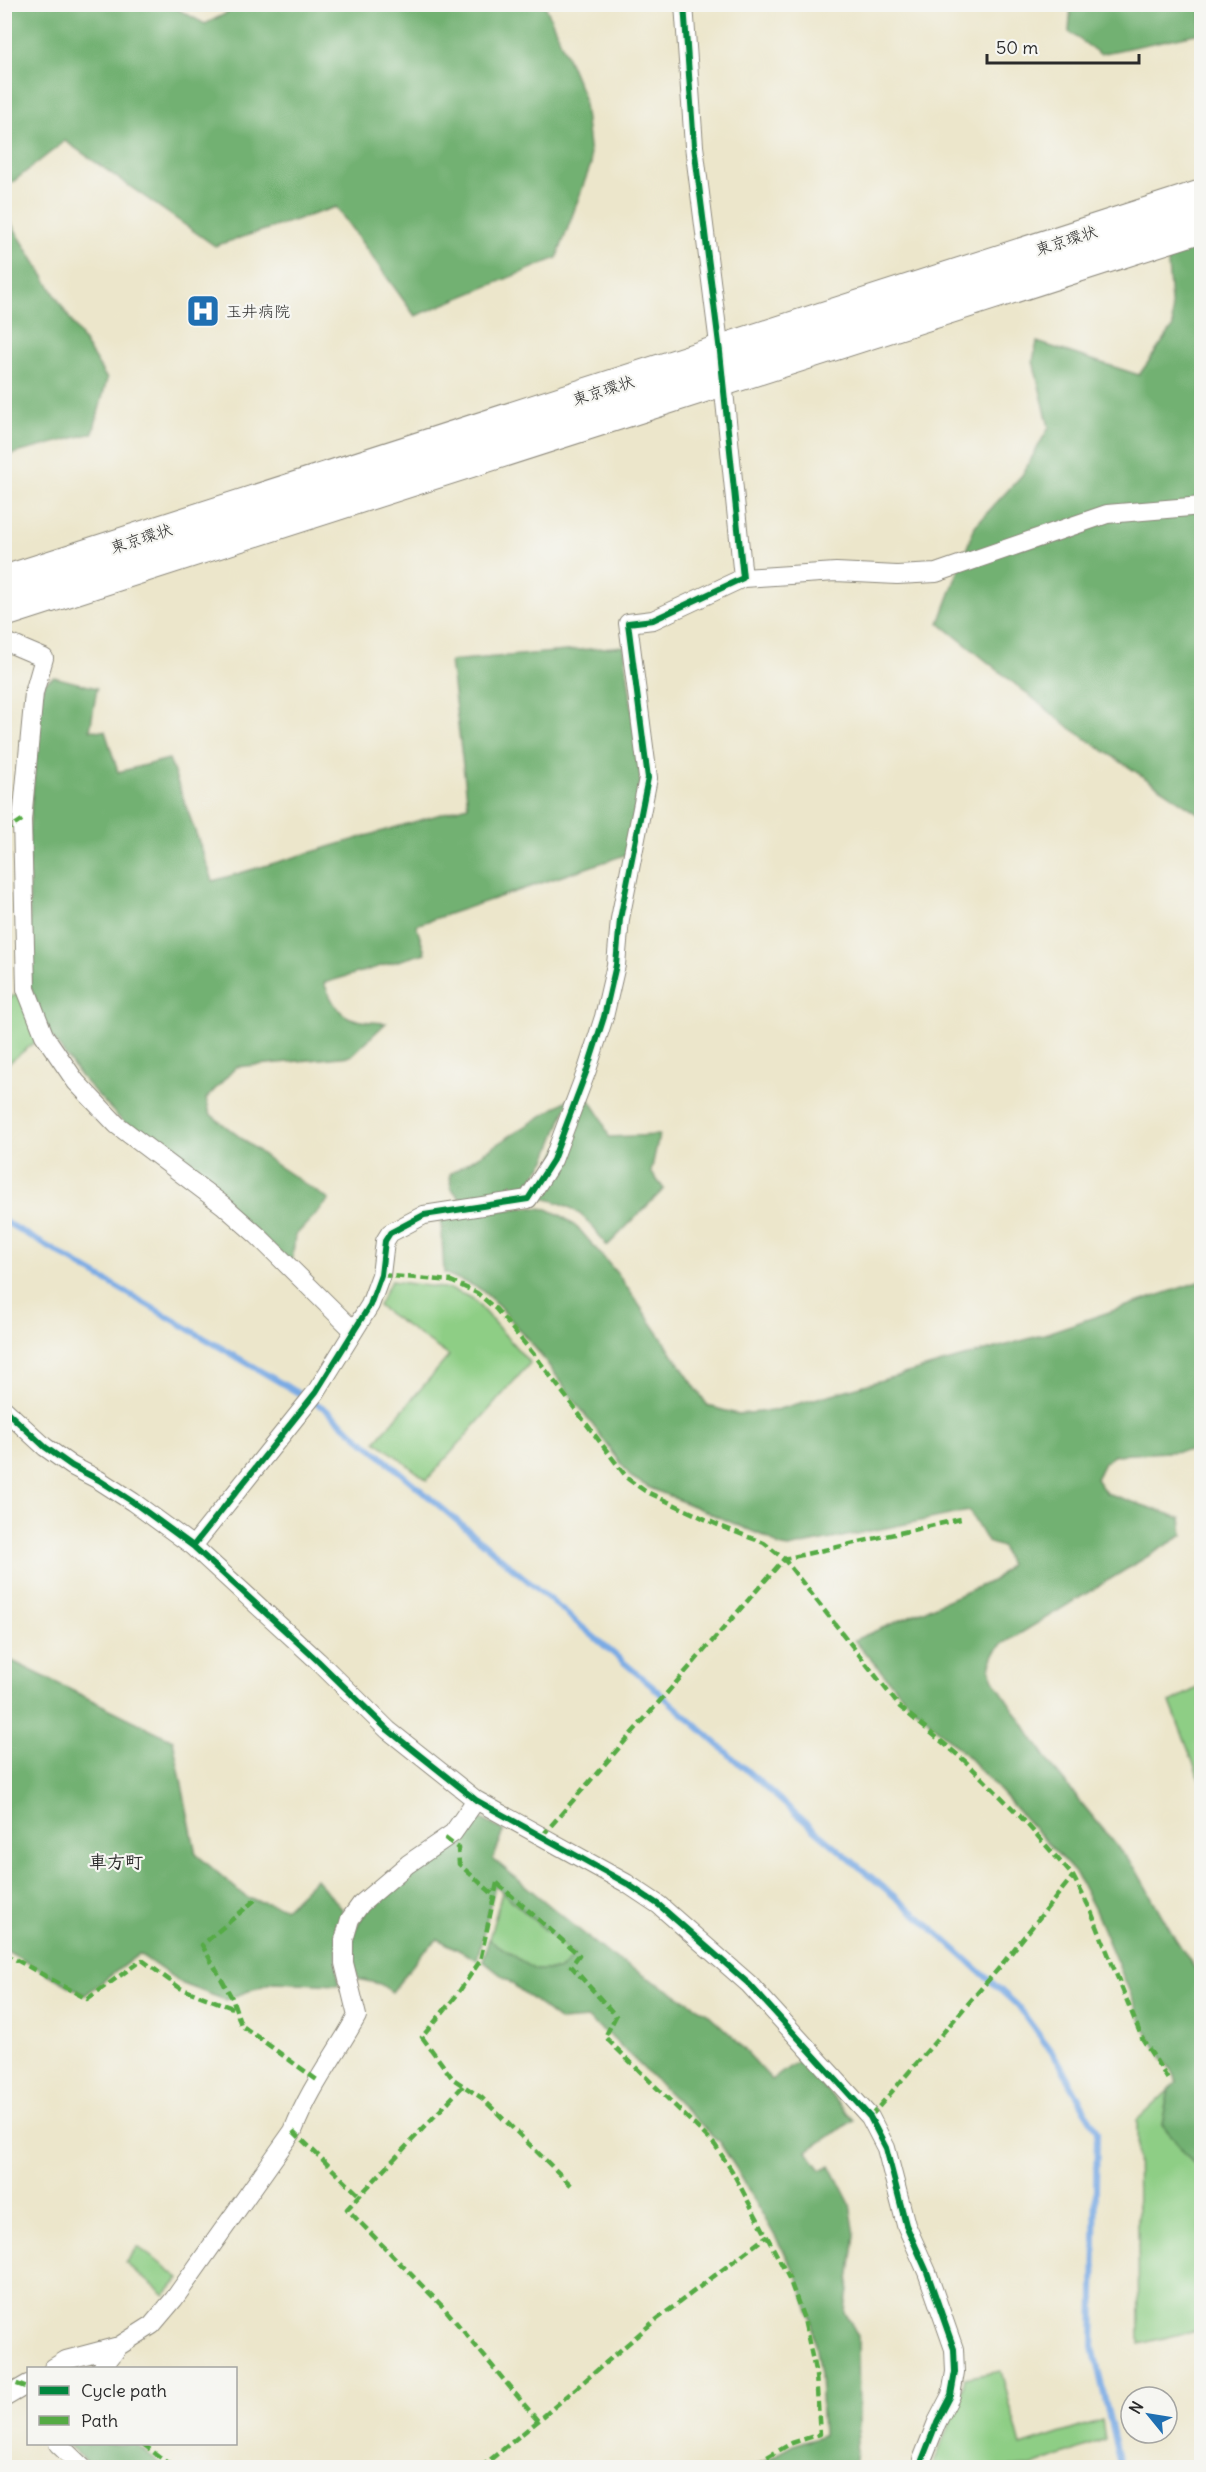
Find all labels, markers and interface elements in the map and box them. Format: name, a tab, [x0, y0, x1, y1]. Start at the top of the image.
scale bar	[987, 27, 1138, 65]
text: 50 m	[996, 36, 1038, 59]
street label: 東京環状	[1032, 221, 1100, 259]
hospital icon: 玉井病院	[185, 293, 221, 329]
place label: 玉井病院	[226, 301, 290, 321]
street label: 東京環状	[569, 371, 637, 409]
street label: 東京環状	[107, 519, 175, 557]
district label: 車方町	[89, 1850, 143, 1873]
legend	[27, 2367, 237, 2445]
text: Cycle path	[81, 2379, 167, 2402]
north arrow	[1119, 2385, 1179, 2445]
text: N	[1125, 2398, 1147, 2417]
text: Path	[81, 2409, 118, 2432]

